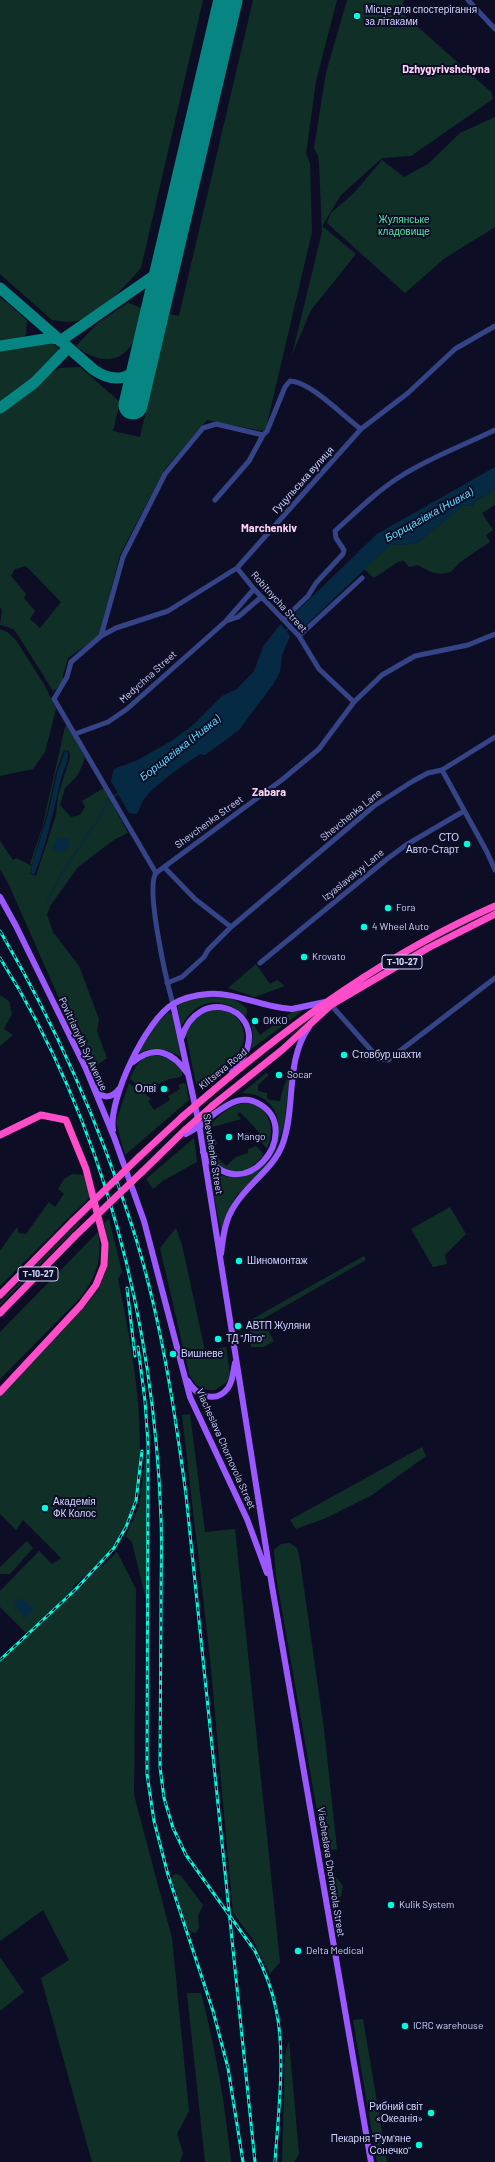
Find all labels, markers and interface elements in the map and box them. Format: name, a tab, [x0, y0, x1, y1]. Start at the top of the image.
place label: Місце для спостерігання за літаками	[365, 4, 477, 28]
marker: Місце для спостерігання за літаками	[352, 11, 362, 21]
district label: Dzhygyrivshchyna	[402, 62, 490, 76]
park label: Жулянське кладовище	[378, 214, 430, 238]
street label: Гуцульська вулиця	[270, 444, 336, 516]
water label: Борщагівка (Нивка)	[383, 485, 475, 545]
district label: Marchenkiv	[241, 521, 297, 535]
street label: Robitnycha Street	[248, 569, 310, 635]
street label: Medychna Street	[117, 648, 179, 706]
water label: Борщагівка (Нивка)	[137, 712, 223, 784]
district label: Zabara	[252, 785, 286, 799]
street label: Shevchenka Lane	[318, 787, 384, 843]
street label: Shevchenka Street	[173, 793, 245, 851]
place label: СТО Авто-Старт	[406, 832, 459, 856]
marker: СТО Авто-Старт	[462, 839, 472, 849]
street label: Izyaslavskyy Lane	[320, 847, 386, 903]
place label: Fora	[396, 902, 415, 914]
marker: Fora	[383, 903, 393, 913]
place label: 4 Wheel Auto	[372, 921, 429, 933]
marker: 4 Wheel Auto	[359, 922, 369, 932]
place label: Krovato	[312, 951, 346, 963]
marker: Krovato	[299, 952, 309, 962]
road number: Т-10-27	[382, 955, 422, 969]
street label: Povitrianykh Syl Avenue	[56, 995, 110, 1093]
place label: OKKO	[263, 1015, 288, 1027]
marker: OKKO	[250, 1016, 260, 1026]
street label: Kiltseva Road	[197, 1046, 249, 1092]
place label: Стовбур шахти	[352, 1049, 421, 1061]
marker: Стовбур шахти	[339, 1050, 349, 1060]
place label: Socar	[287, 1069, 312, 1081]
marker: Socar	[274, 1070, 284, 1080]
place label: Олві	[135, 1083, 156, 1095]
marker: Олві	[159, 1084, 169, 1094]
street label: Shevchenka Street	[201, 1113, 225, 1195]
place label: Mango	[237, 1131, 265, 1143]
marker: Mango	[224, 1132, 234, 1142]
place label: Шиномонтаж	[247, 1255, 308, 1267]
marker: Шиномонтаж	[234, 1256, 244, 1266]
road number: Т-10-27	[18, 1267, 58, 1281]
place label: АВТП Жуляни	[246, 1320, 310, 1332]
marker: АВТП Жуляни	[233, 1321, 243, 1331]
place label: ТД "Літо"	[226, 1333, 265, 1345]
marker: ТД "Літо"	[213, 1334, 223, 1344]
place label: Вишневе	[181, 1348, 223, 1360]
marker: Вишневе	[168, 1349, 178, 1359]
street label: Viacheslava Chornovola Street	[194, 1387, 258, 1511]
place label: Академія ФК Колос	[53, 1496, 96, 1520]
marker: Академія ФК Колос	[40, 1503, 50, 1513]
street label: Viacheslava Chornovola Street	[315, 1806, 347, 1938]
place label: Kulik System	[399, 1899, 454, 1911]
marker: Kulik System	[386, 1900, 396, 1910]
place label: Delta Medical	[306, 1945, 364, 1957]
marker: Delta Medical	[293, 1946, 303, 1956]
place label: ICRC warehouse	[413, 2020, 483, 2032]
marker: ICRC warehouse	[400, 2021, 410, 2031]
place label: Рибний світ «Океанія»	[369, 2101, 423, 2124]
marker: Рибний світ «Океанія»	[426, 2108, 436, 2118]
place label: Пекарня "Рум'яне Сонечко"	[331, 2133, 411, 2156]
marker: Пекарня "Рум'яне Сонечко"	[414, 2140, 424, 2150]

